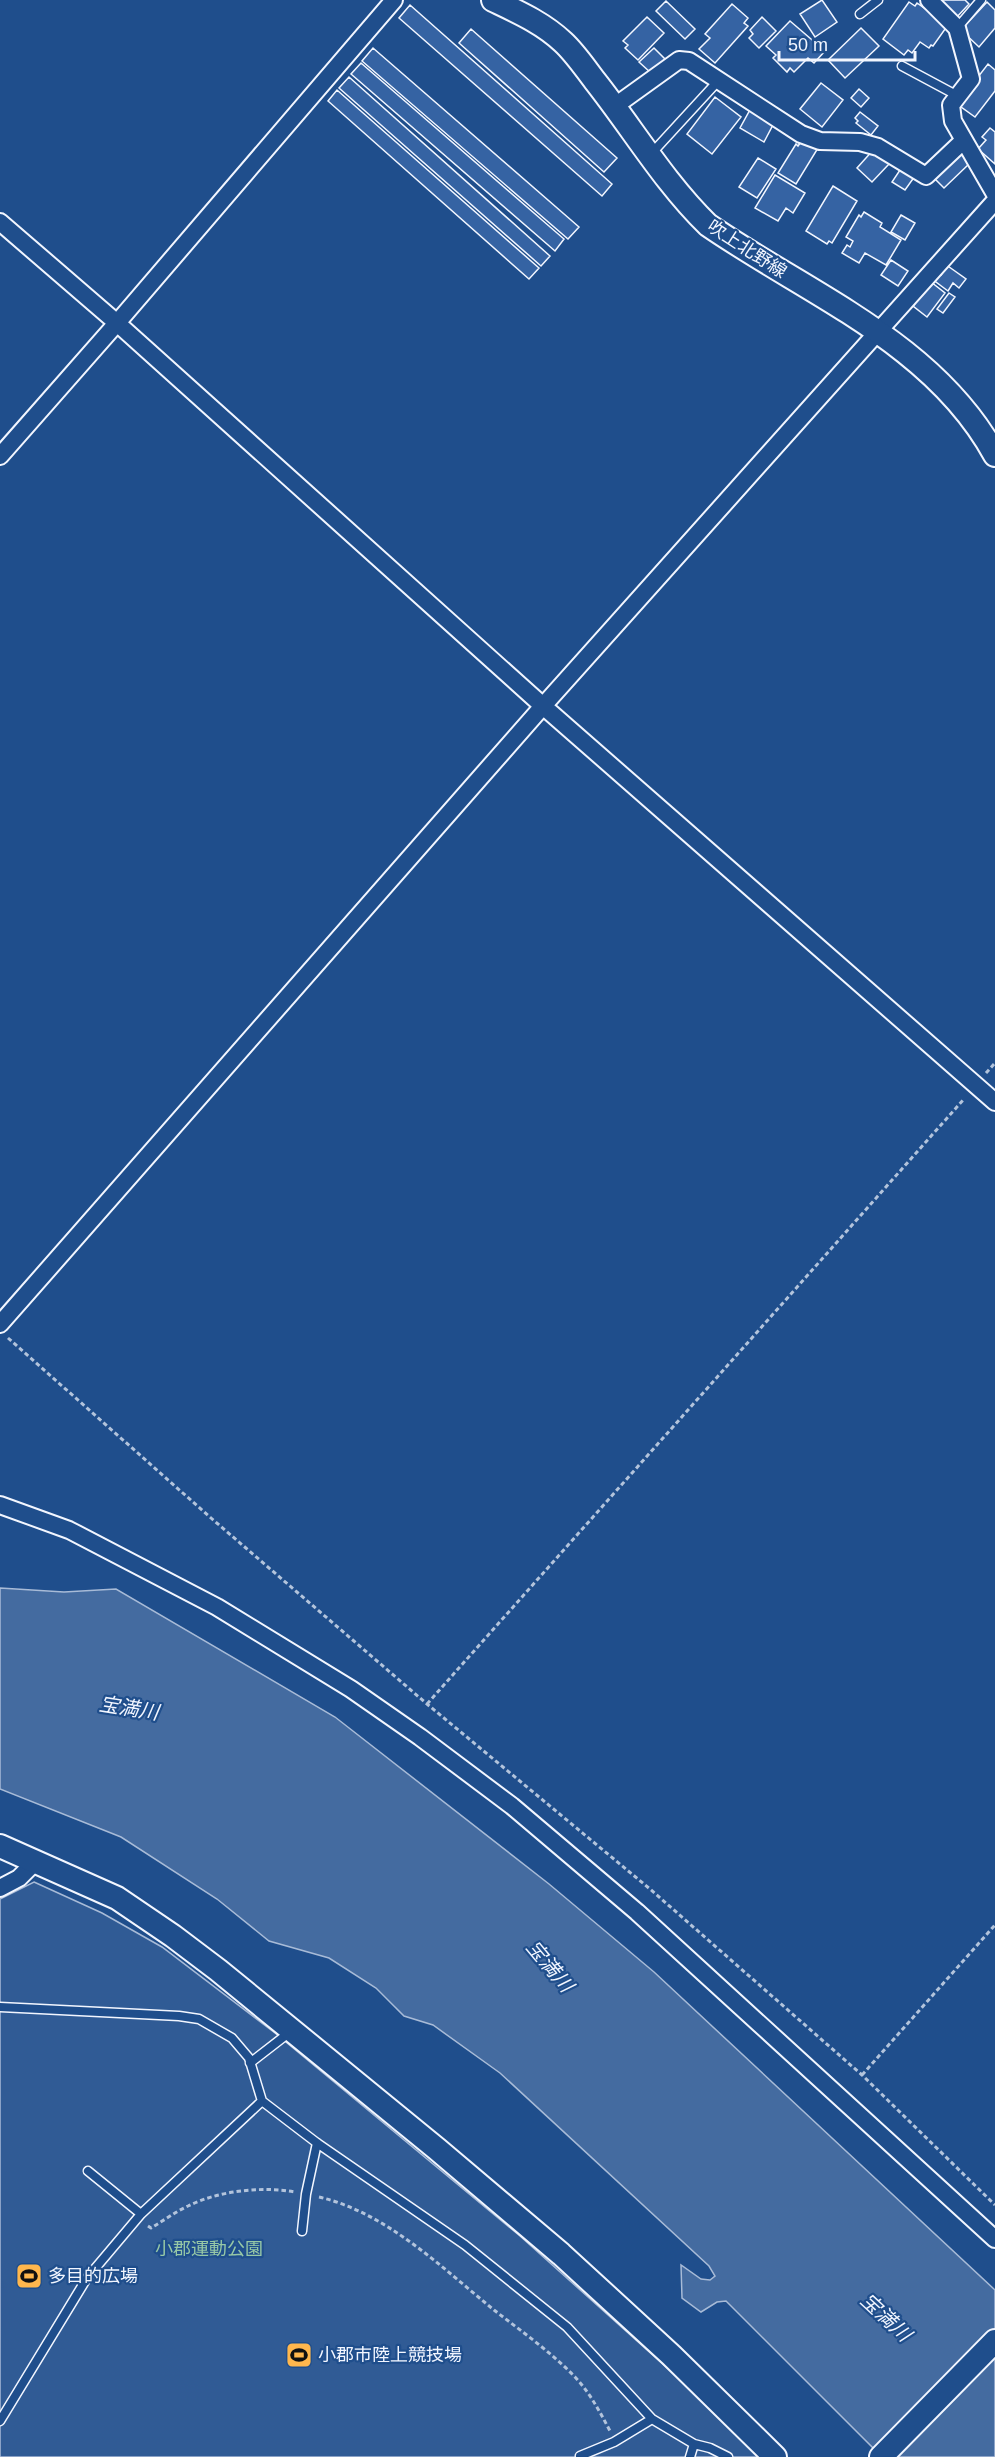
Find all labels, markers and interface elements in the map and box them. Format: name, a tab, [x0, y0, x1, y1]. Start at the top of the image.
scale bar	[779, 24, 916, 62]
text: 50 m	[788, 35, 828, 55]
street label: 吹上北野線	[704, 216, 790, 282]
water label: 宝満川	[98, 1692, 162, 1724]
water label: 宝満川	[522, 1936, 579, 1998]
park label: 小郡運動公園	[155, 2239, 263, 2259]
sports icon: 多目的広場	[14, 2261, 44, 2291]
place label: 多目的広場	[48, 2266, 138, 2286]
water label: 宝満川	[857, 2288, 917, 2347]
sports icon: 小郡市陸上競技場	[284, 2340, 314, 2370]
place label: 小郡市陸上競技場	[318, 2345, 462, 2365]

